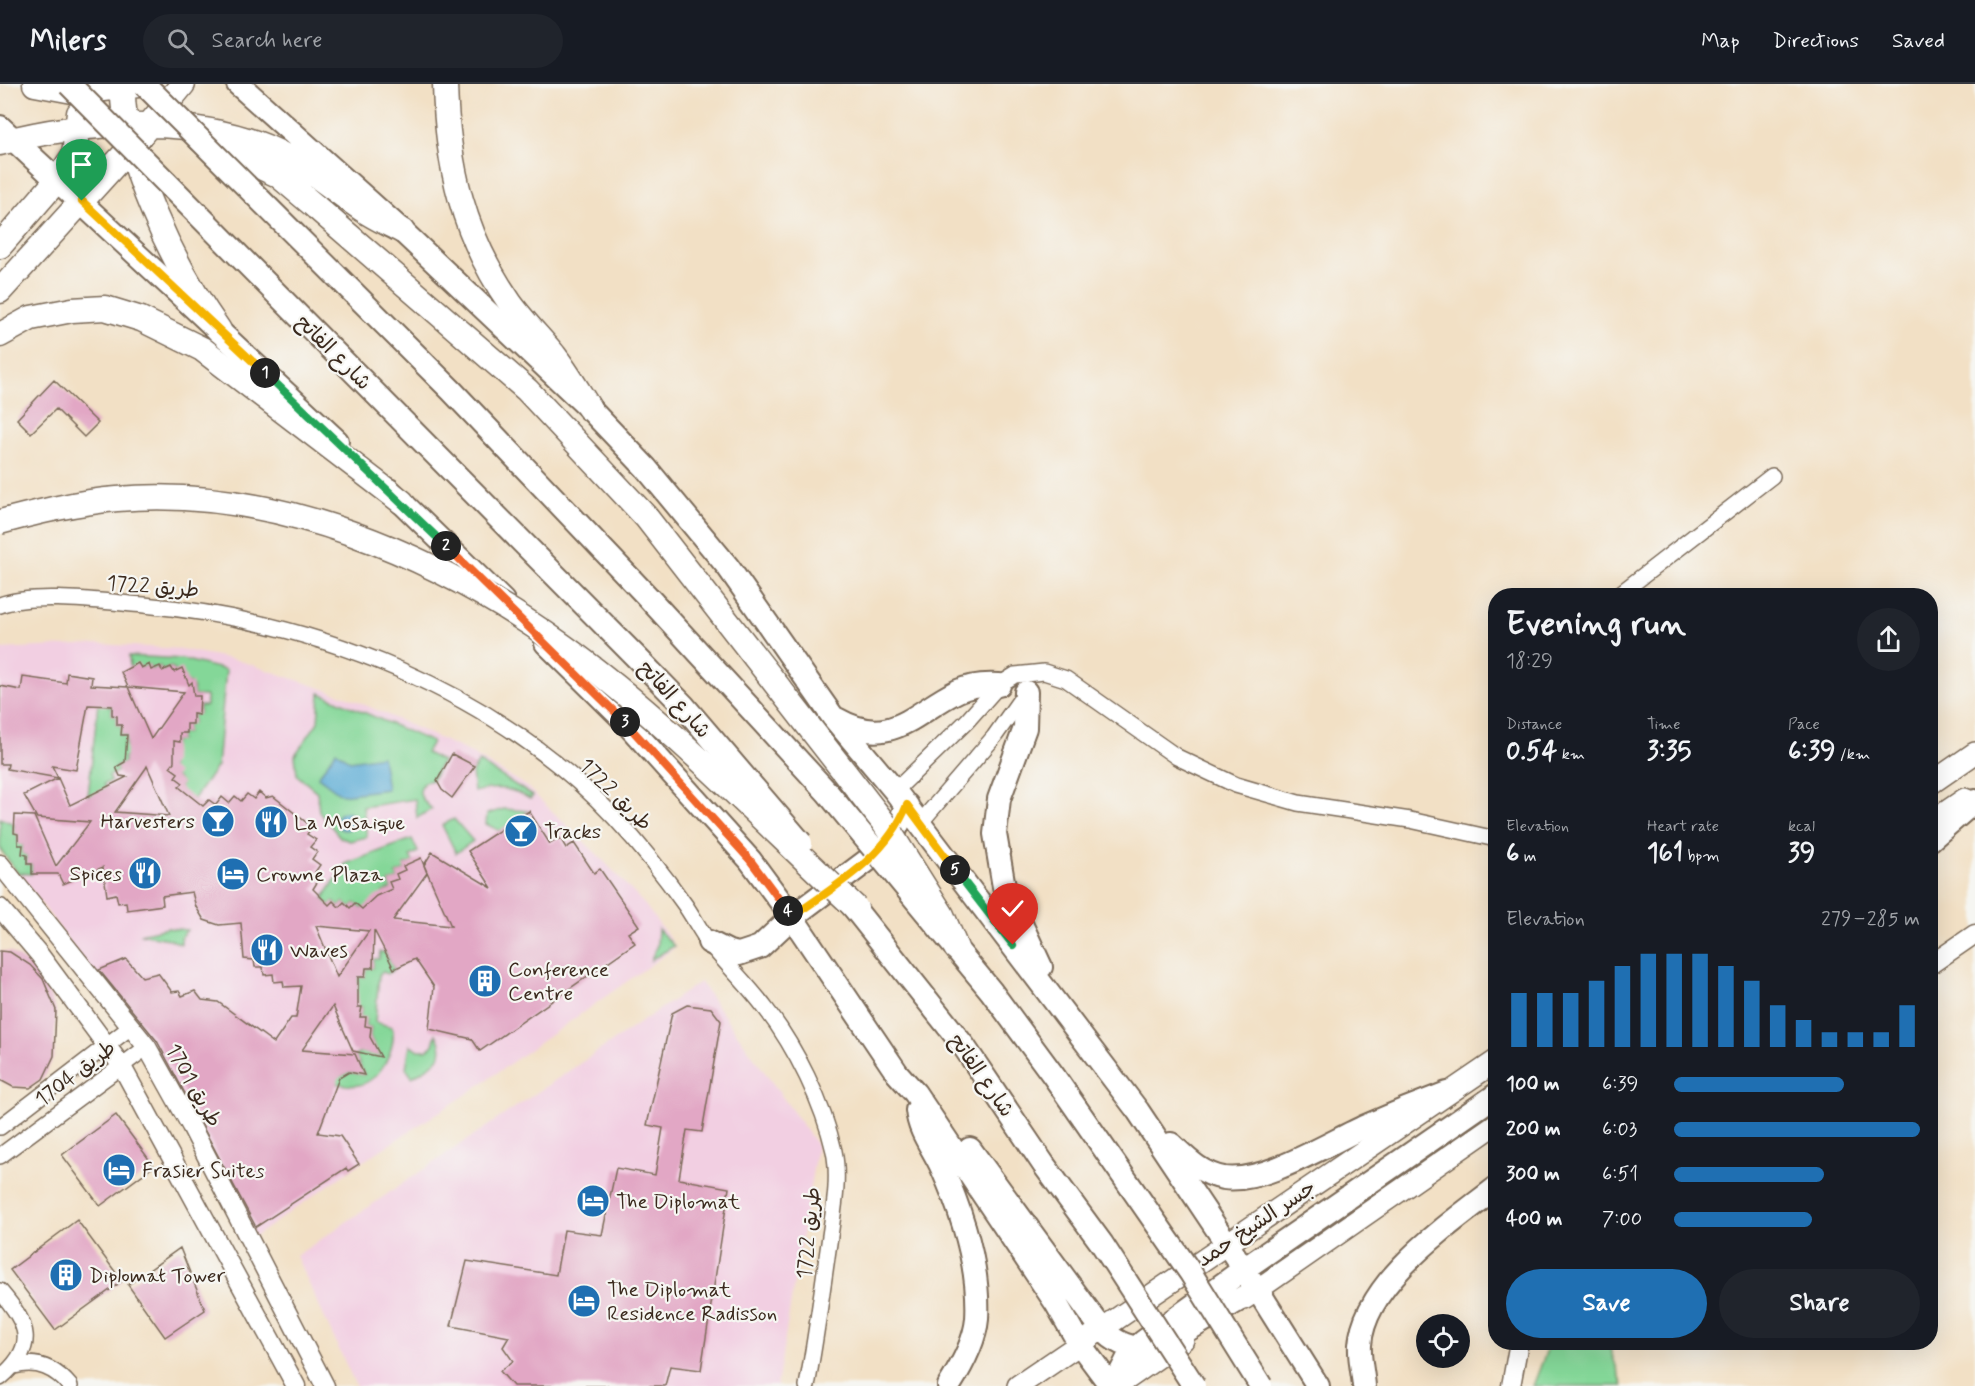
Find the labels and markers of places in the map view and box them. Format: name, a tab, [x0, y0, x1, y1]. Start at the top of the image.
pin	[56, 139, 107, 201]
pin: 1	[250, 358, 280, 388]
pin: 2	[431, 531, 461, 561]
pin: 3	[610, 707, 640, 737]
bar icon: Harvesters	[200, 803, 236, 839]
restaurant icon: La Mosaique	[253, 804, 289, 840]
place label: Harvesters	[100, 808, 195, 836]
place label: La Mosaique	[294, 809, 405, 837]
bar icon: Tracks	[503, 813, 539, 849]
place label: Tracks	[544, 818, 601, 846]
restaurant icon: Spices	[127, 855, 163, 891]
pin: 5	[940, 855, 970, 885]
hotel icon: Crowne Plaza	[215, 856, 251, 892]
place label: Spices	[69, 860, 122, 888]
place label: Crowne Plaza	[256, 861, 384, 889]
pin	[987, 883, 1038, 945]
pin: 4	[773, 896, 803, 926]
restaurant icon: Waves	[249, 932, 285, 968]
place label: Waves	[290, 937, 348, 965]
place label: Conference Centre	[508, 956, 609, 1008]
building icon: Conference Centre	[467, 963, 503, 999]
hotel icon: Frasier Suites	[101, 1152, 137, 1188]
place label: Frasier Suites	[142, 1157, 265, 1185]
hotel icon: The Diplomat	[575, 1183, 611, 1219]
place label: The Diplomat	[616, 1188, 741, 1216]
building icon: Diplomat Tower	[48, 1257, 84, 1293]
place label: Diplomat Tower	[89, 1262, 226, 1290]
place label: The Diplomat Residence Radisson	[607, 1276, 777, 1328]
hotel icon: The Diplomat Residence Radisson	[566, 1283, 602, 1319]

